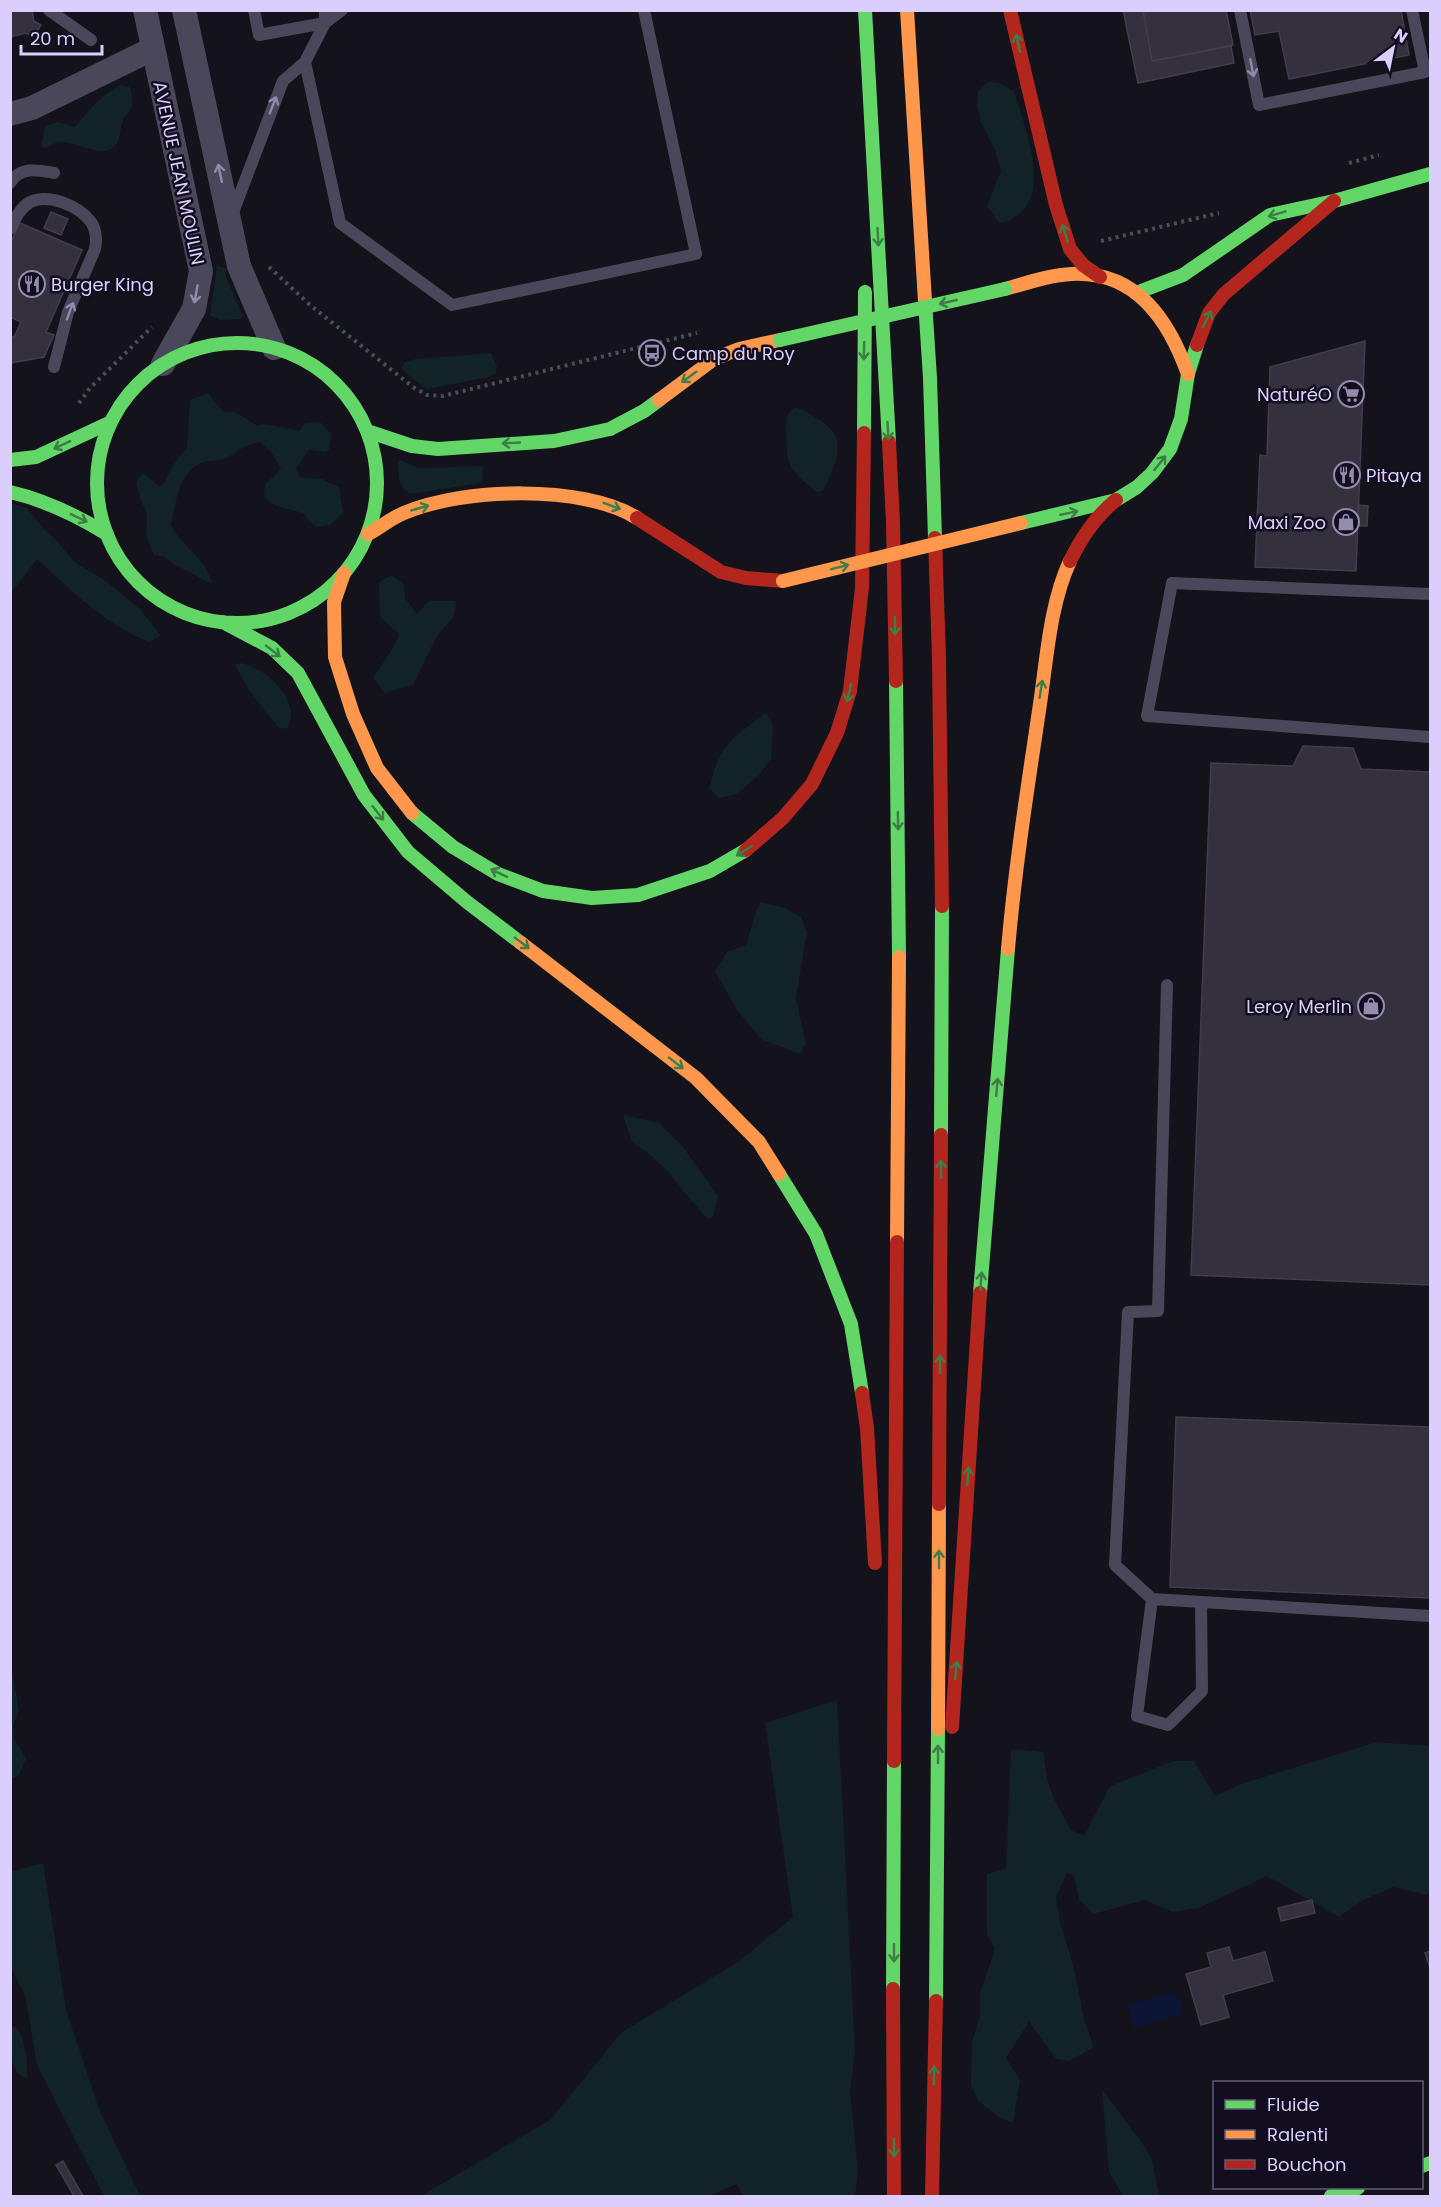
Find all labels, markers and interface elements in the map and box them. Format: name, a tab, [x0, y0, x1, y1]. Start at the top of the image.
scale bar	[21, 18, 102, 56]
north arrow	[1363, 18, 1423, 78]
text: N	[1389, 23, 1412, 49]
text: 20 m	[30, 26, 75, 51]
one-way arrow	[1011, 34, 1023, 53]
one-way arrow	[1247, 58, 1258, 77]
street label: AVENUE JEAN MOULIN	[147, 79, 211, 267]
one-way arrow	[269, 97, 280, 115]
one-way arrow	[214, 163, 225, 183]
one-way arrow	[1268, 209, 1287, 220]
one-way arrow	[1058, 224, 1069, 242]
one-way arrow	[872, 226, 883, 246]
restaurant icon: Burger King	[17, 269, 47, 299]
place label: Burger King	[51, 272, 154, 297]
one-way arrow	[191, 283, 202, 303]
one-way arrow	[939, 296, 958, 308]
one-way arrow	[65, 302, 76, 321]
one-way arrow	[1202, 310, 1214, 328]
bus stop icon: Camp du Roy	[637, 338, 667, 368]
place label: Camp du Roy	[672, 341, 795, 366]
one-way arrow	[858, 341, 870, 361]
one-way arrow	[681, 371, 697, 383]
supermarket icon: NaturéO	[1336, 379, 1366, 409]
place label: NaturéO	[1257, 382, 1332, 407]
one-way arrow	[883, 421, 894, 441]
one-way arrow	[502, 438, 521, 449]
one-way arrow	[53, 440, 71, 452]
one-way arrow	[1154, 455, 1167, 471]
restaurant icon: Pitaya	[1332, 460, 1362, 490]
place label: Pitaya	[1366, 463, 1422, 488]
one-way arrow	[602, 501, 621, 512]
one-way arrow	[410, 502, 429, 513]
one-way arrow	[1059, 506, 1078, 518]
shop icon: Maxi Zoo	[1331, 507, 1361, 537]
place label: Maxi Zoo	[1248, 510, 1326, 535]
one-way arrow	[70, 513, 88, 524]
one-way arrow	[830, 560, 849, 572]
one-way arrow	[889, 616, 901, 636]
one-way arrow	[265, 644, 281, 657]
one-way arrow	[1036, 680, 1047, 700]
one-way arrow	[843, 682, 854, 702]
one-way arrow	[371, 805, 384, 821]
one-way arrow	[892, 811, 904, 831]
one-way arrow	[736, 845, 753, 857]
one-way arrow	[491, 867, 509, 879]
one-way arrow	[513, 937, 529, 949]
shop icon: Leroy Merlin	[1356, 991, 1386, 1021]
place label: Leroy Merlin	[1246, 994, 1352, 1019]
one-way arrow	[668, 1056, 684, 1069]
one-way arrow	[991, 1077, 1002, 1097]
one-way arrow	[935, 1159, 947, 1179]
one-way arrow	[975, 1272, 986, 1292]
one-way arrow	[934, 1354, 946, 1374]
one-way arrow	[963, 1466, 974, 1486]
one-way arrow	[933, 1549, 945, 1569]
one-way arrow	[950, 1661, 961, 1681]
one-way arrow	[932, 1744, 944, 1764]
one-way arrow	[888, 1942, 900, 1962]
one-way arrow	[929, 2066, 940, 2086]
legend	[1213, 2081, 1423, 2189]
text: Fluide	[1267, 2092, 1320, 2117]
text: Ralenti	[1267, 2122, 1328, 2147]
one-way arrow	[888, 2137, 900, 2157]
text: Bouchon	[1267, 2152, 1347, 2177]

